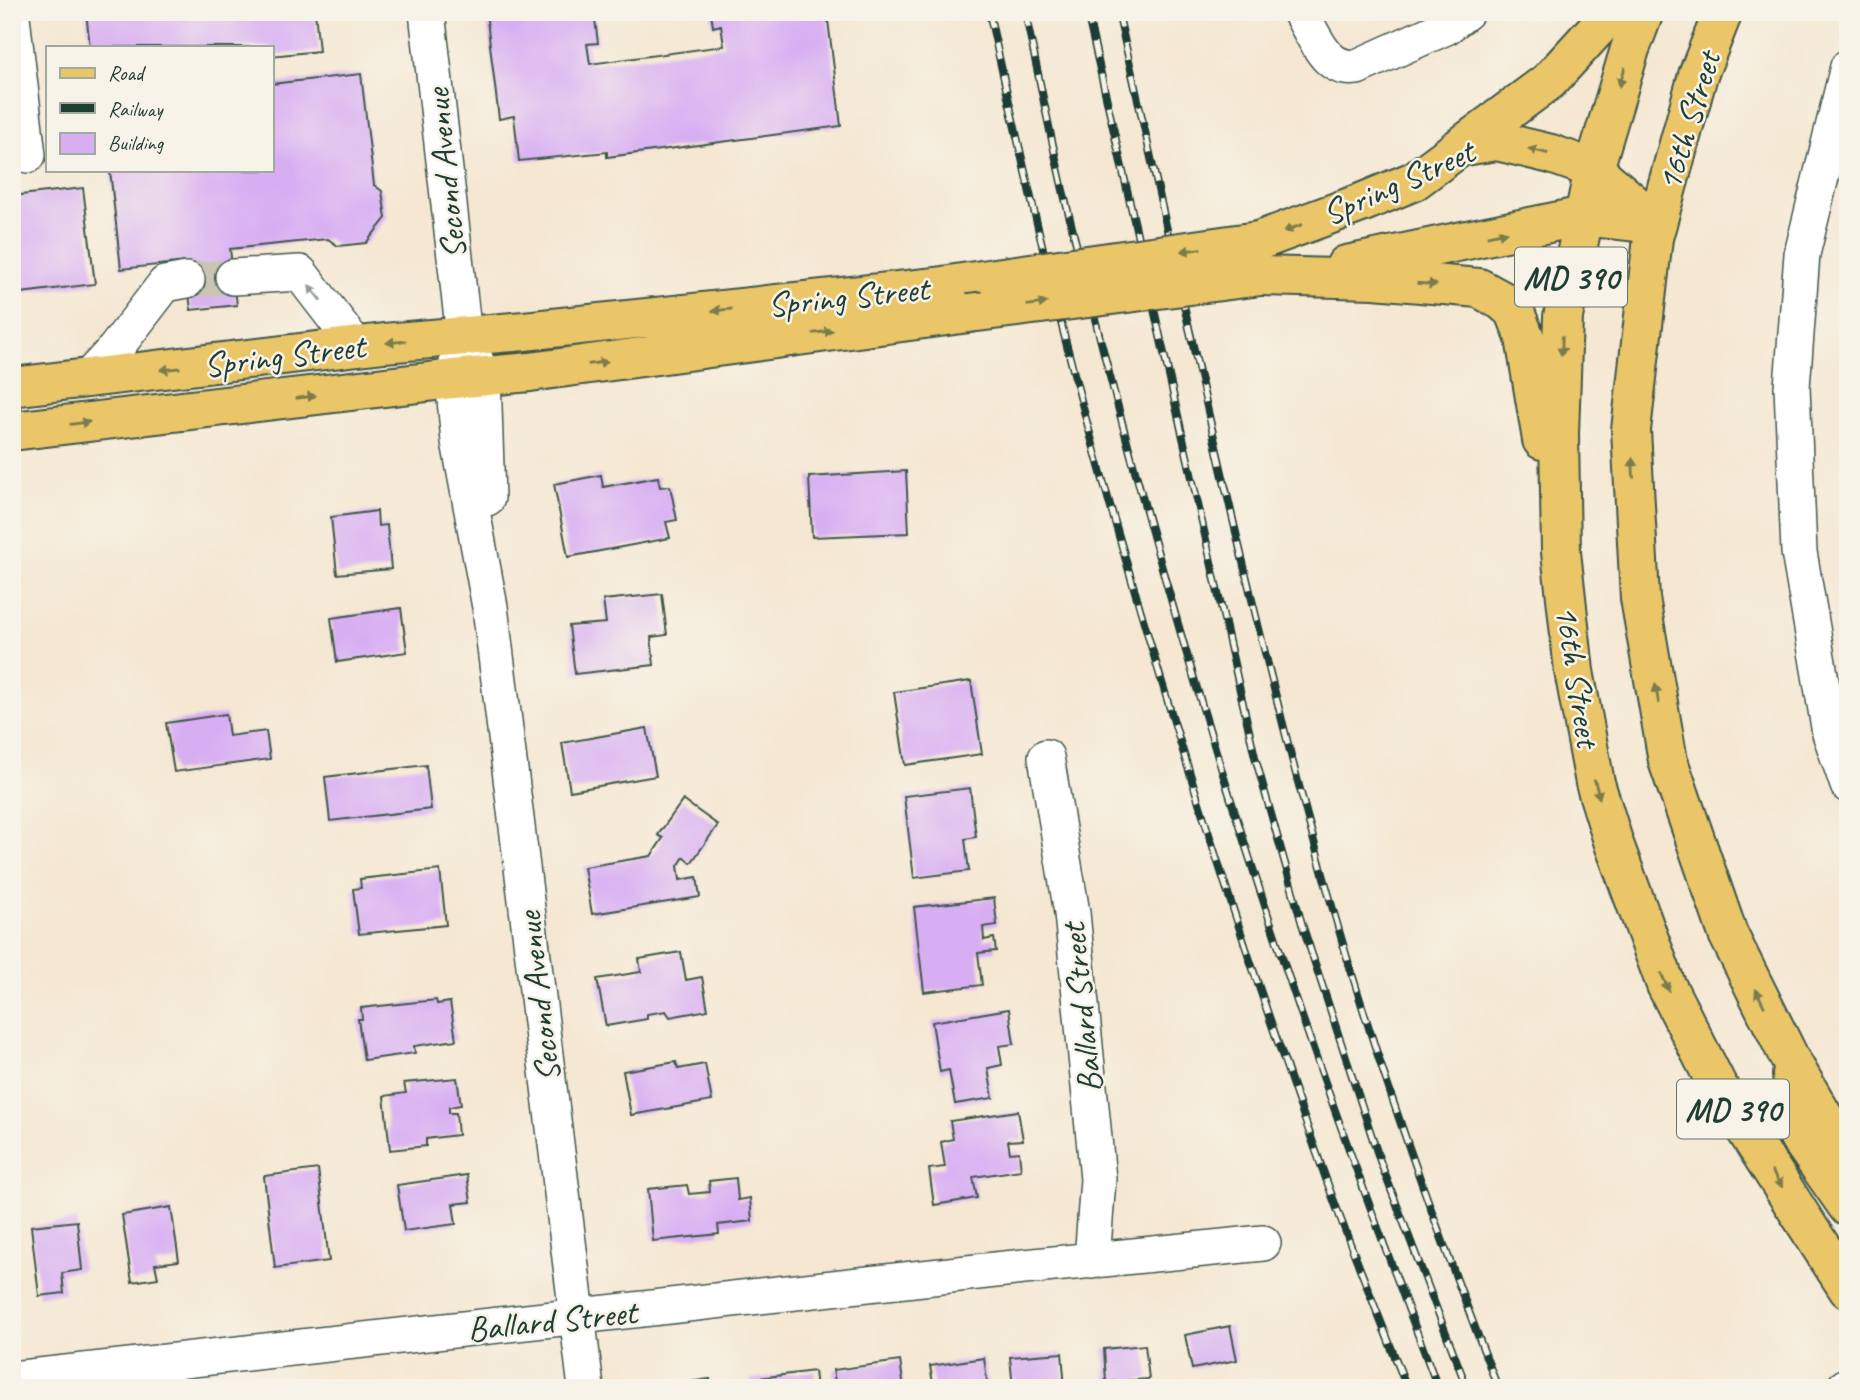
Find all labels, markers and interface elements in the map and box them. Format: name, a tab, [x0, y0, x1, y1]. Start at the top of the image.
street label: 16th Street	[1646, 43, 1732, 196]
legend	[46, 46, 273, 172]
text: Road	[108, 60, 147, 86]
one-way arrow	[1616, 66, 1626, 87]
street label: Second Avenue	[414, 84, 477, 261]
text: Railway	[108, 96, 164, 122]
street label: Spring Street	[1315, 128, 1484, 236]
text: Building	[108, 130, 165, 156]
one-way arrow	[1527, 145, 1549, 156]
one-way arrow	[1283, 223, 1304, 234]
one-way arrow	[1486, 229, 1508, 240]
one-way arrow	[1179, 245, 1201, 256]
road number: MD 390	[1515, 247, 1627, 306]
street label: Spring Street	[765, 265, 934, 327]
one-way arrow	[1416, 279, 1438, 290]
one-way arrow	[307, 284, 322, 302]
one-way arrow	[1026, 298, 1048, 309]
one-way arrow	[711, 305, 733, 316]
street label: Spring Street	[201, 323, 370, 388]
one-way arrow	[812, 327, 834, 338]
one-way arrow	[1557, 335, 1568, 357]
one-way arrow	[385, 337, 407, 348]
one-way arrow	[587, 357, 609, 368]
one-way arrow	[159, 363, 181, 374]
one-way arrow	[295, 391, 317, 402]
one-way arrow	[69, 418, 91, 429]
one-way arrow	[1628, 457, 1639, 479]
street label: 16th Street	[1544, 602, 1611, 754]
one-way arrow	[1651, 683, 1662, 705]
one-way arrow	[1592, 778, 1603, 800]
street label: Second Avenue	[505, 907, 571, 1084]
street label: Ballard Street	[1050, 918, 1113, 1095]
one-way arrow	[1659, 972, 1671, 992]
one-way arrow	[1754, 988, 1765, 1008]
road number: MD 390	[1677, 1079, 1789, 1138]
one-way arrow	[1771, 1170, 1784, 1189]
street label: Ballard Street	[465, 1289, 642, 1352]

